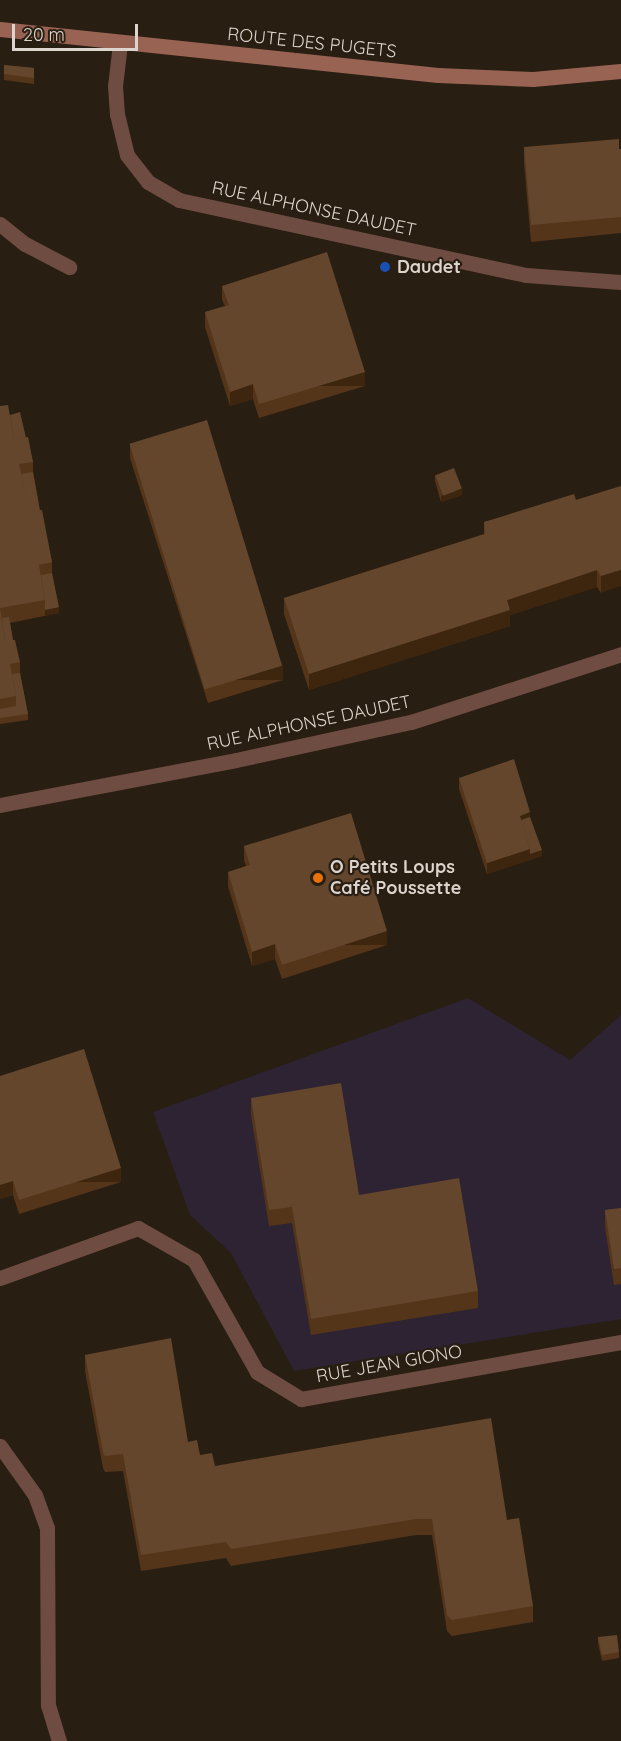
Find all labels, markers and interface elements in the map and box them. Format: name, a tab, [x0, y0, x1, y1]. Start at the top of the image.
scale bar	[15, 12, 141, 50]
text: 20 m	[23, 23, 65, 46]
street label: ROUTE DES PUGETS	[226, 23, 398, 63]
street label: RUE ALPHONSE DAUDET	[210, 177, 418, 241]
place label: Daudet	[397, 256, 461, 278]
marker: Daudet	[378, 260, 392, 274]
street label: RUE ALPHONSE DAUDET	[205, 691, 413, 755]
place label: O Petits Loups Café Poussette	[330, 857, 461, 900]
marker: O Petits Loups Café Poussette	[311, 871, 325, 885]
street label: RUE JEAN GIONO	[314, 1341, 464, 1387]

